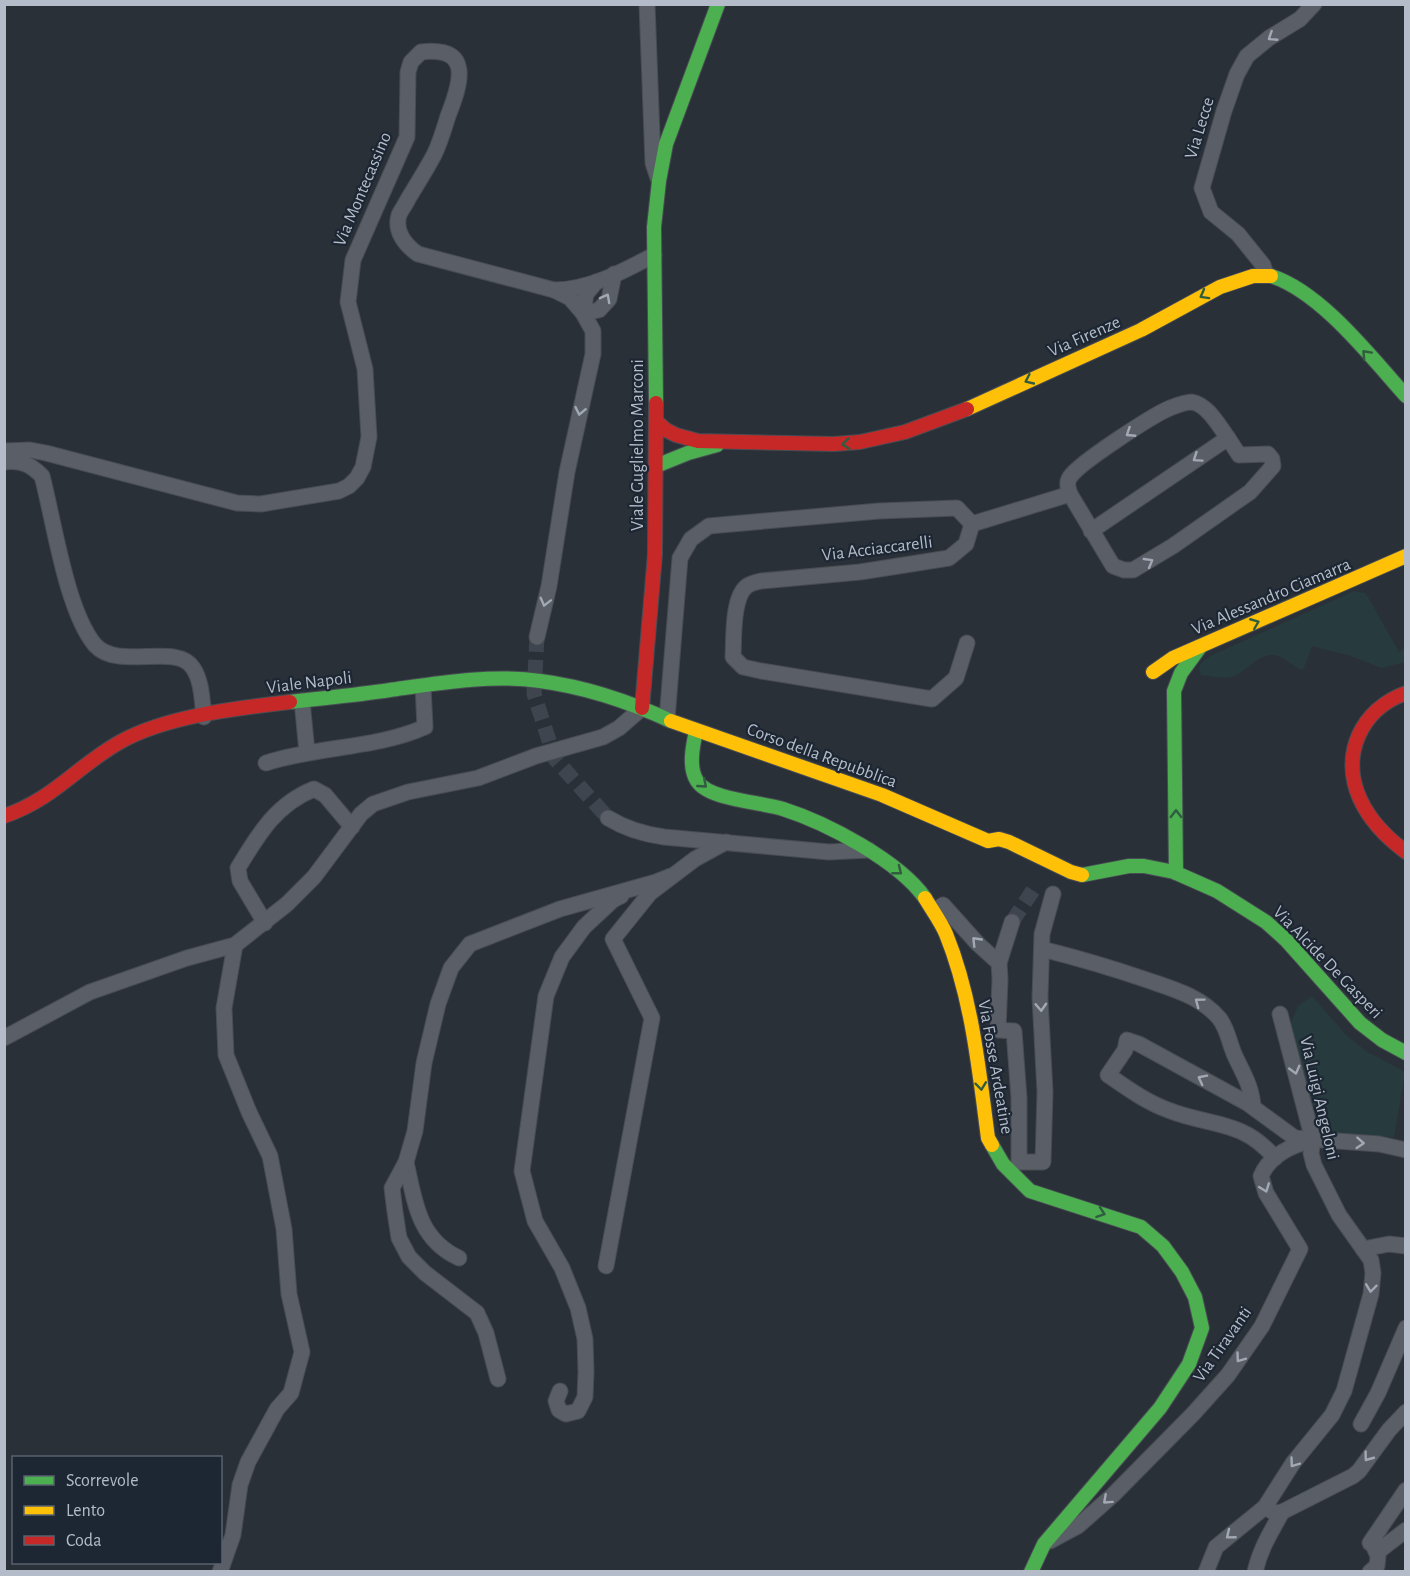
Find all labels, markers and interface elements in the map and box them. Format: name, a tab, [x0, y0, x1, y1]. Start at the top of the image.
one-way arrow	[1268, 29, 1278, 41]
street label: Via Lecce	[1182, 95, 1218, 161]
street label: Via Montecassino	[331, 129, 395, 249]
one-way arrow	[1200, 288, 1210, 299]
one-way arrow	[599, 293, 611, 304]
street label: Via Firenze	[1046, 313, 1123, 361]
one-way arrow	[1362, 350, 1373, 361]
street label: Viale Guglielmo Marconi	[629, 359, 647, 531]
one-way arrow	[1024, 373, 1035, 385]
one-way arrow	[575, 405, 588, 415]
one-way arrow	[1126, 425, 1136, 437]
one-way arrow	[841, 437, 850, 450]
one-way arrow	[1193, 451, 1203, 463]
street label: Via Acciaccarelli	[821, 533, 934, 565]
street label: Via Alessandro Ciamarra	[1189, 555, 1354, 639]
one-way arrow	[1143, 557, 1153, 569]
one-way arrow	[540, 597, 553, 607]
one-way arrow	[1249, 618, 1260, 630]
street label: Viale Napoli	[266, 669, 353, 697]
street label: Corso della Repubblica	[744, 720, 899, 791]
one-way arrow	[696, 777, 707, 788]
one-way arrow	[1170, 810, 1182, 819]
one-way arrow	[891, 863, 902, 874]
street label: Via Alcide De Gasperi	[1269, 903, 1385, 1022]
one-way arrow	[972, 937, 983, 948]
street label: Via Fosse Ardeatine	[974, 999, 1016, 1136]
one-way arrow	[1195, 999, 1206, 1010]
one-way arrow	[1034, 1003, 1047, 1012]
street label: Via Luigi Angeloni	[1296, 1035, 1342, 1162]
one-way arrow	[1288, 1064, 1300, 1075]
one-way arrow	[1197, 1074, 1208, 1086]
one-way arrow	[975, 1082, 987, 1091]
one-way arrow	[1355, 1136, 1364, 1149]
one-way arrow	[1258, 1182, 1271, 1193]
one-way arrow	[1095, 1206, 1106, 1218]
one-way arrow	[1366, 1283, 1378, 1292]
street label: Via Tiravanti	[1190, 1304, 1255, 1386]
one-way arrow	[1236, 1352, 1247, 1363]
one-way arrow	[1364, 1450, 1375, 1461]
legend	[12, 1456, 222, 1564]
one-way arrow	[1290, 1456, 1301, 1467]
text: Scorrevole	[66, 1472, 139, 1490]
one-way arrow	[1103, 1493, 1114, 1504]
text: Lento	[66, 1502, 105, 1520]
one-way arrow	[1226, 1528, 1237, 1539]
text: Coda	[66, 1532, 101, 1550]

